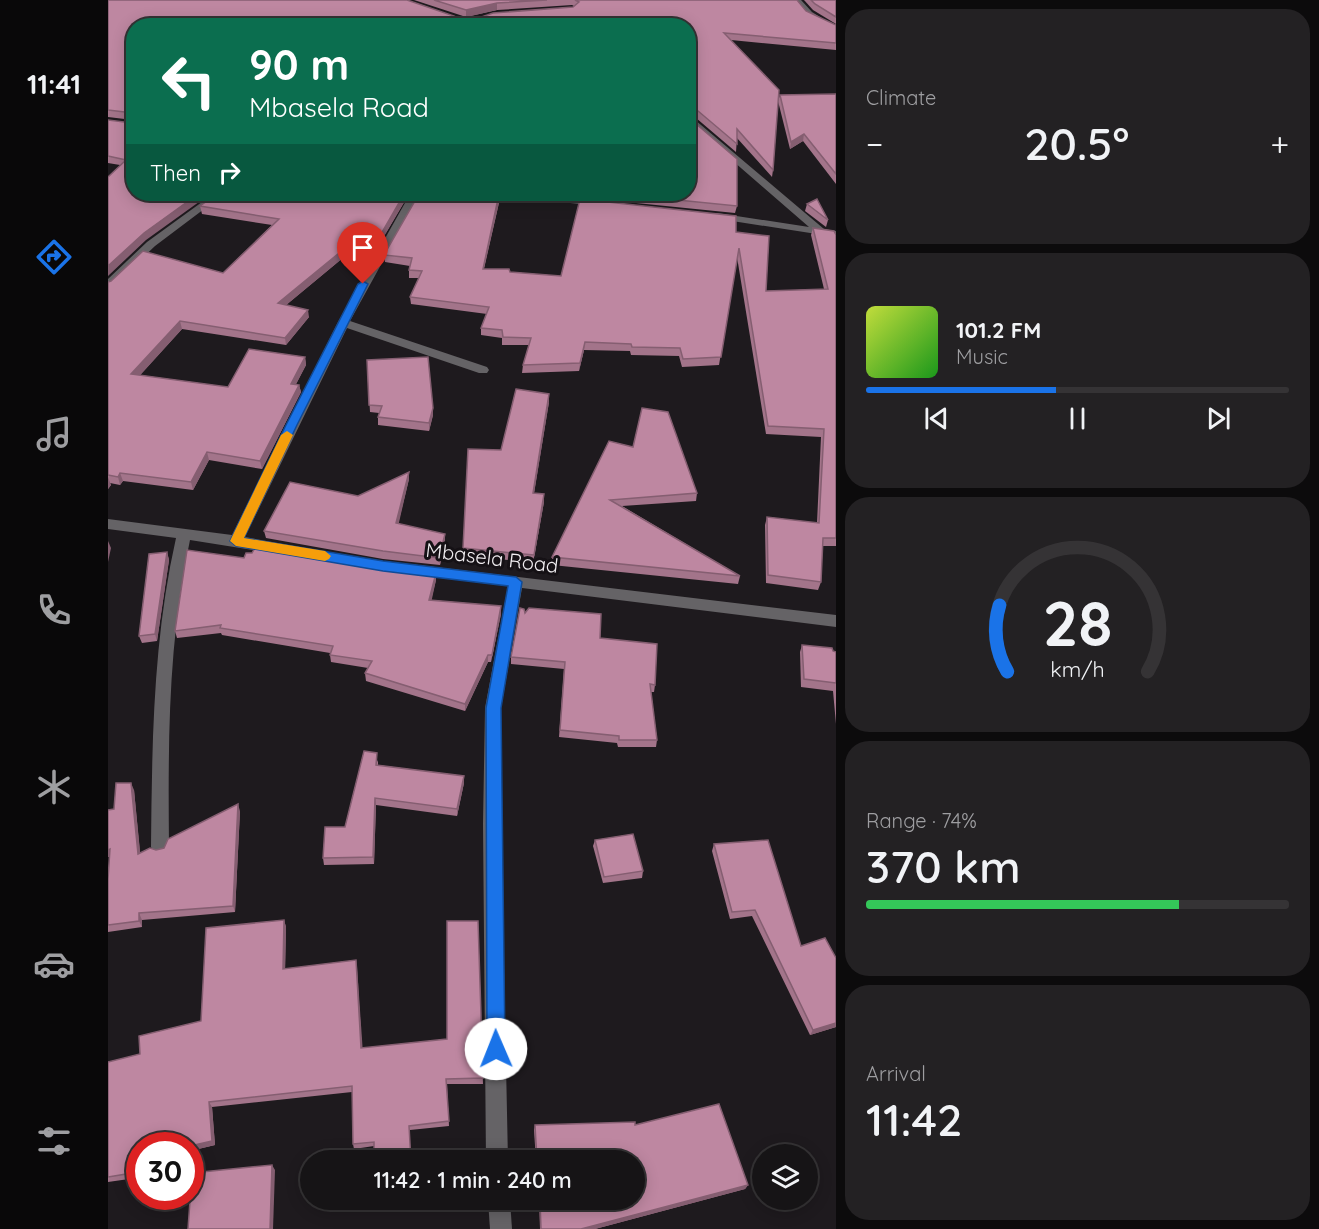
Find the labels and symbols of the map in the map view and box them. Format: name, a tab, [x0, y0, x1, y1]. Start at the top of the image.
pin	[337, 222, 388, 284]
street label: Mbasela Road	[424, 537, 560, 578]
position arrow	[464, 1017, 528, 1081]
speed limit sign: 30	[126, 1132, 204, 1210]

